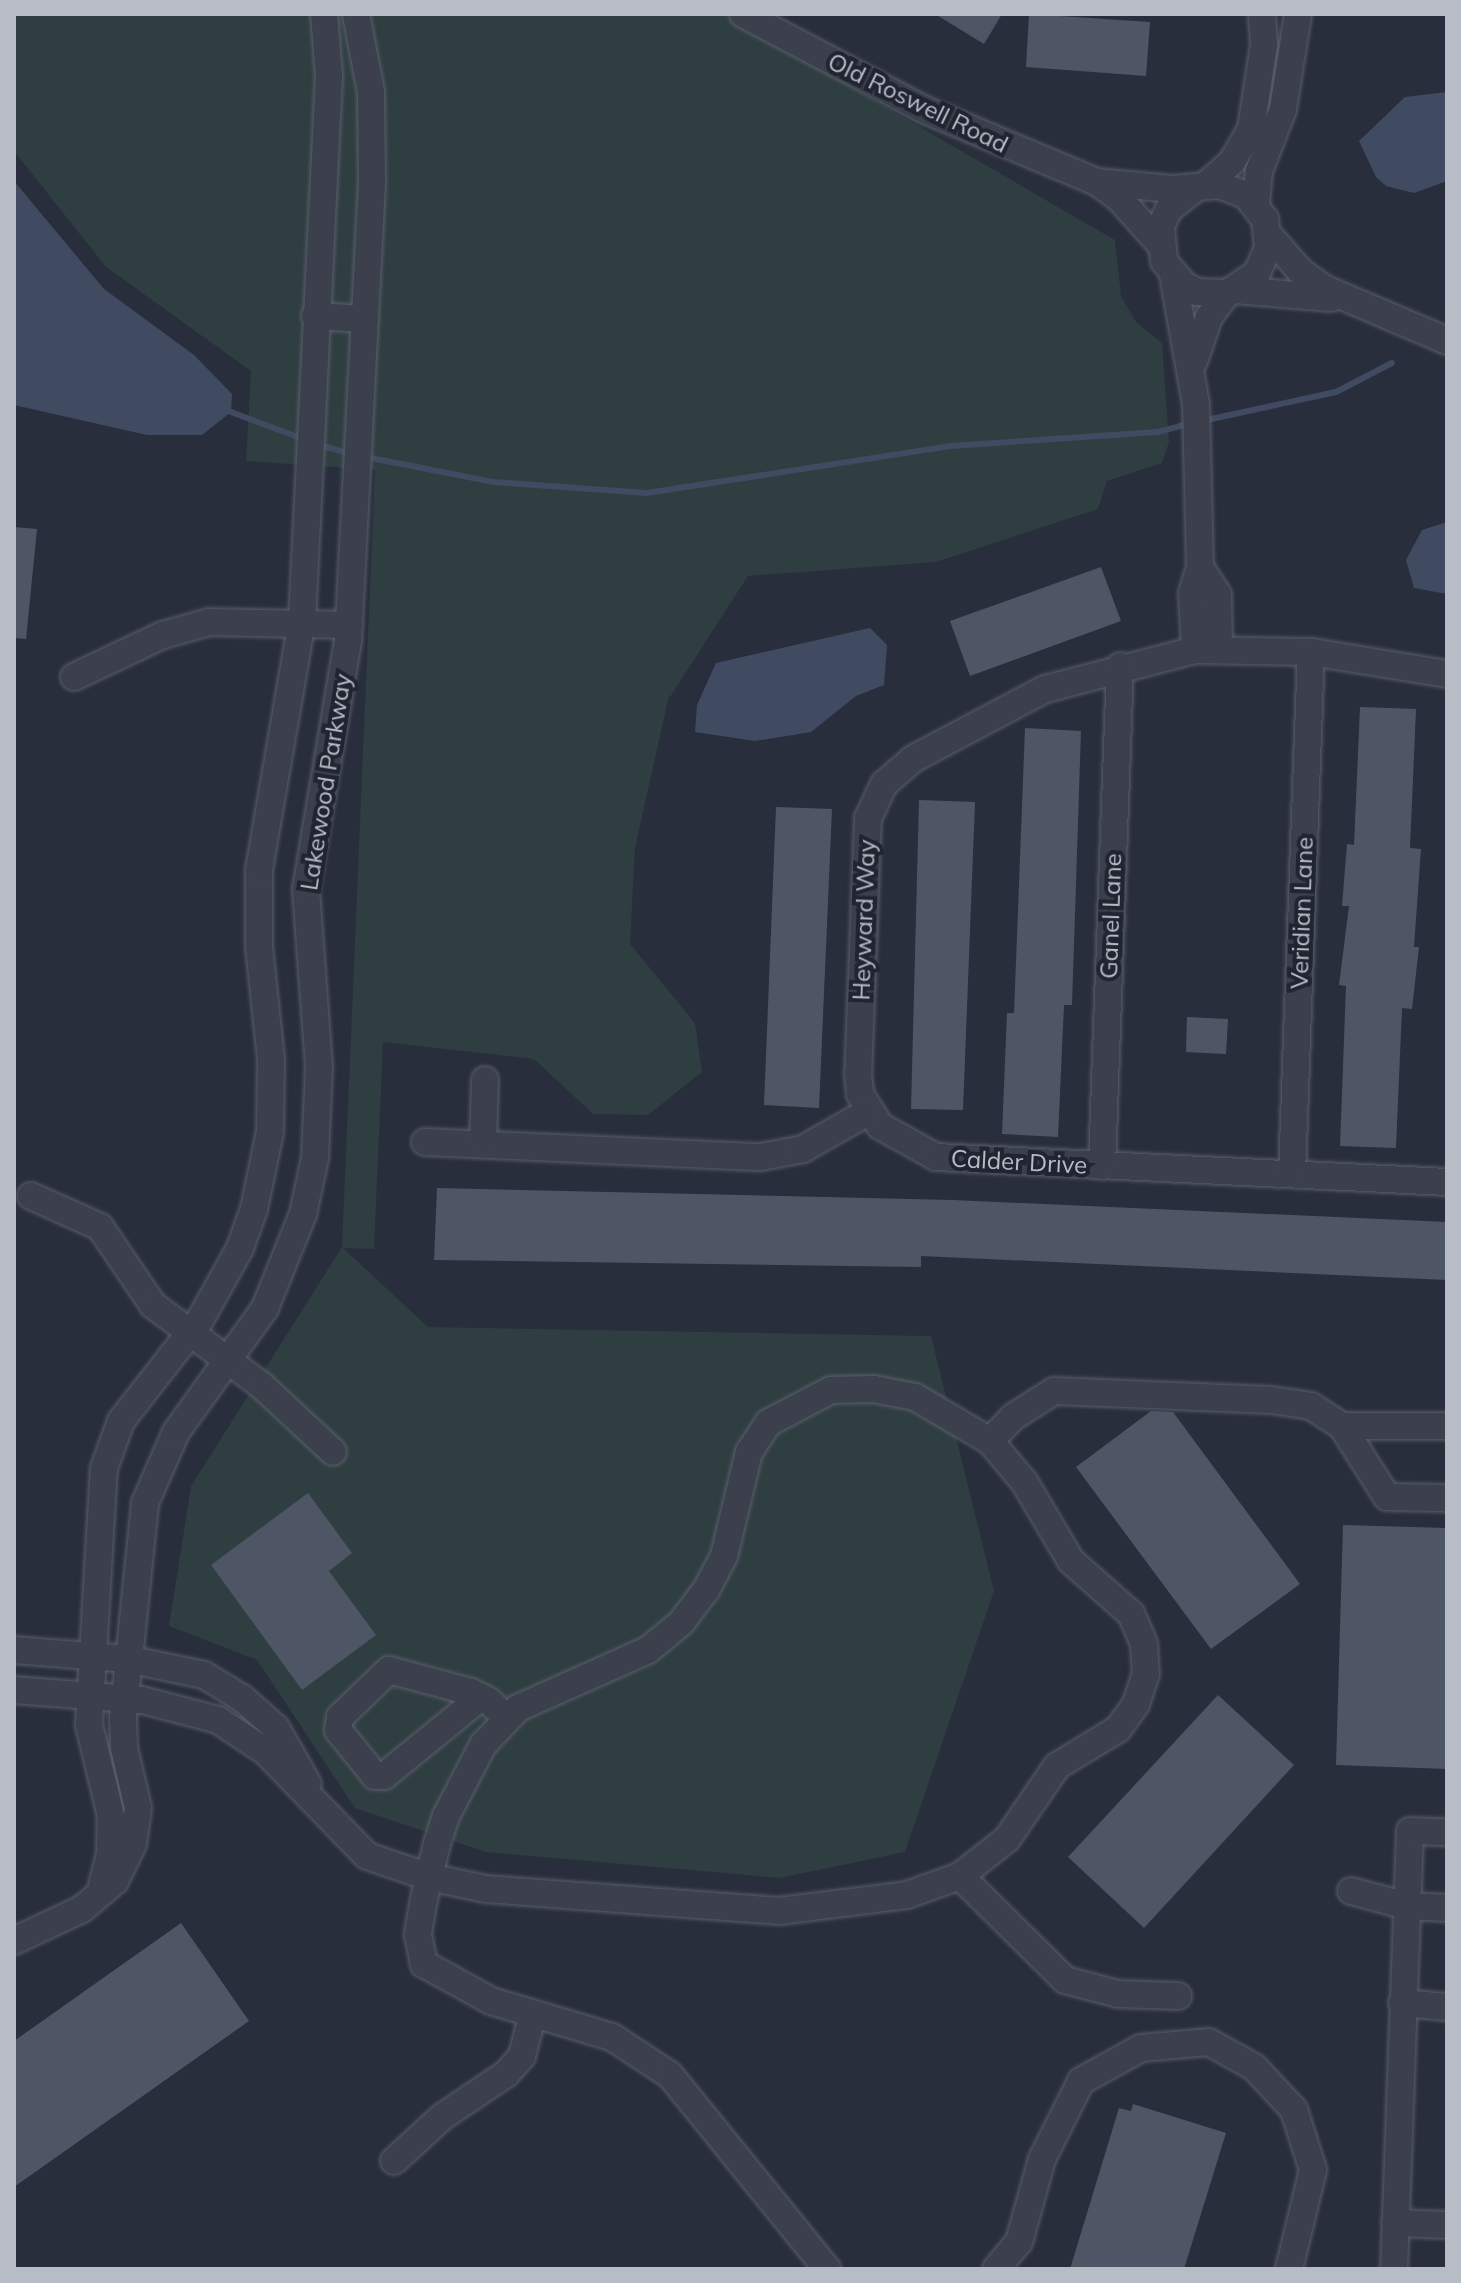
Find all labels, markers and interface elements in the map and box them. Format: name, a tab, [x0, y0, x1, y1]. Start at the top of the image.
street label: Old Roswell Road	[823, 47, 1013, 159]
street label: Lakewood Parkway	[295, 672, 357, 892]
street label: Veridian Lane	[1285, 836, 1319, 990]
street label: Heyward Way	[847, 839, 881, 1001]
street label: Ganel Lane	[1094, 853, 1128, 979]
street label: Calder Drive	[950, 1144, 1088, 1180]

